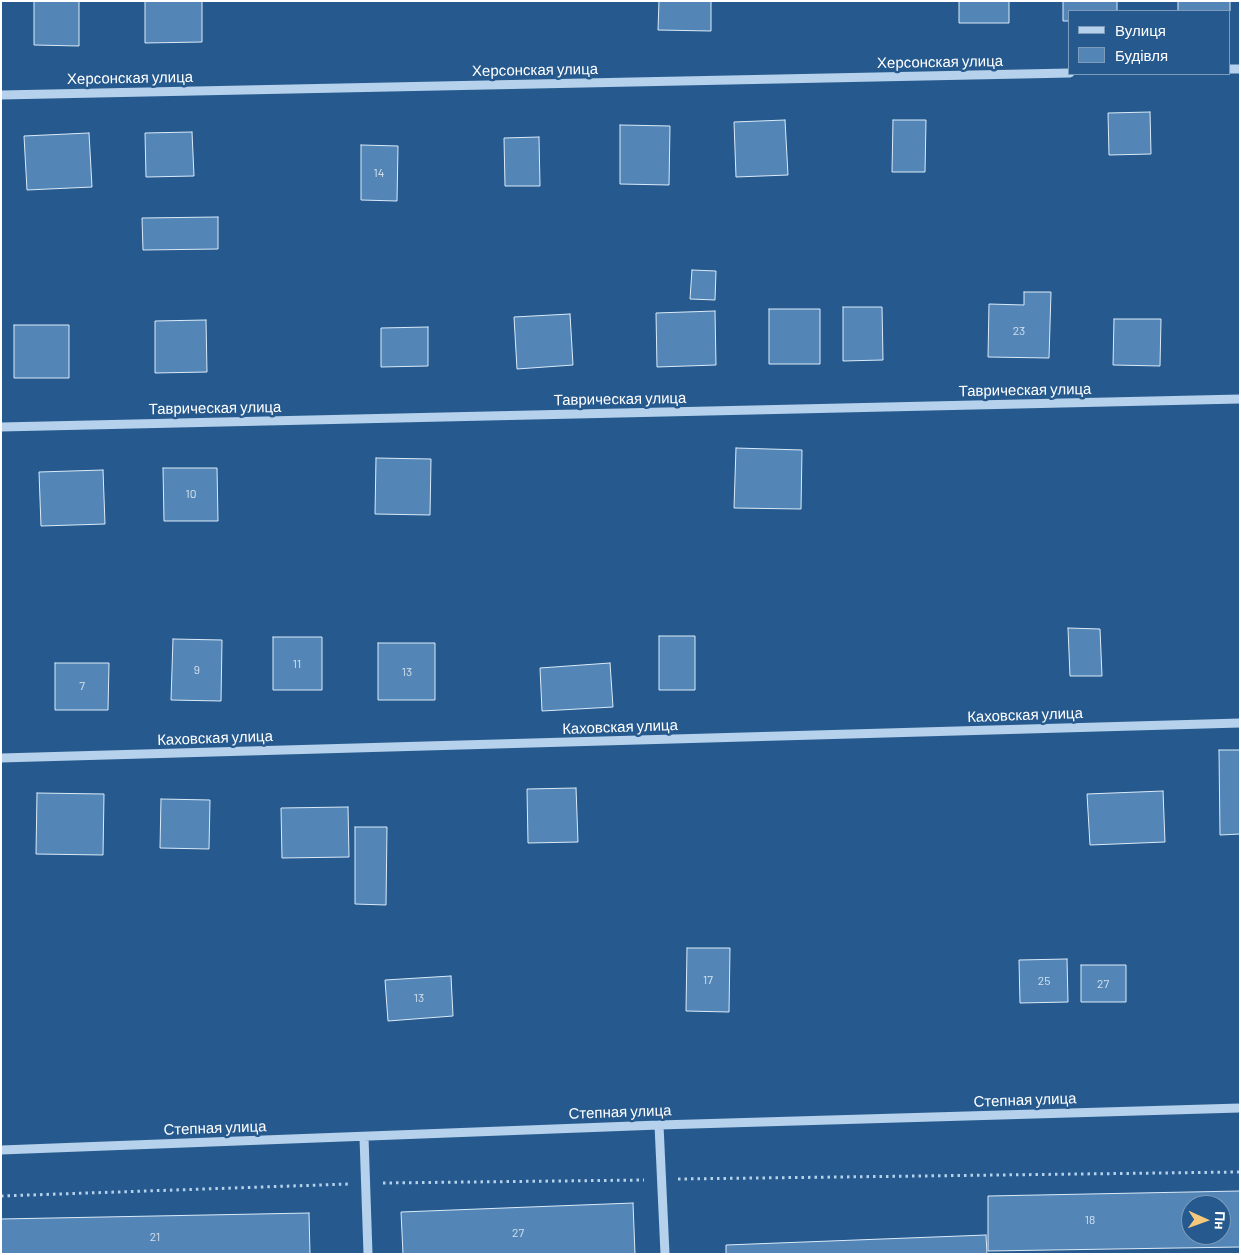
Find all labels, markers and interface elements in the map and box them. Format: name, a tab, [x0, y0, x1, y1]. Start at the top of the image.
legend	[1068, 10, 1231, 75]
text: Вулиця	[1115, 21, 1166, 39]
text: Будівля	[1115, 46, 1168, 64]
street label: Херсонская улица	[877, 52, 1003, 72]
street label: Херсонская улица	[472, 60, 598, 80]
street label: Херсонская улица	[67, 68, 193, 88]
house number: 14	[374, 166, 384, 180]
house number: 23	[1013, 324, 1025, 338]
street label: Таврическая улица	[958, 380, 1092, 400]
street label: Таврическая улица	[553, 389, 687, 409]
street label: Таврическая улица	[148, 398, 282, 418]
house number: 10	[186, 487, 196, 501]
house number: 11	[293, 657, 301, 671]
house number: 9	[194, 663, 200, 677]
house number: 13	[402, 665, 412, 679]
house number: 7	[79, 679, 85, 693]
street label: Каховская улица	[967, 704, 1083, 726]
street label: Каховская улица	[562, 716, 678, 738]
street label: Каховская улица	[157, 727, 273, 749]
house number: 17	[703, 973, 713, 987]
house number: 25	[1038, 974, 1050, 988]
house number: 27	[1097, 977, 1109, 991]
house number: 13	[414, 991, 424, 1005]
street label: Степная улица	[973, 1089, 1077, 1111]
street label: Степная улица	[568, 1101, 672, 1123]
street label: Степная улица	[163, 1117, 267, 1139]
north arrow	[1181, 1195, 1231, 1245]
text: Пн	[1212, 1211, 1229, 1230]
house number: 18	[1085, 1213, 1095, 1227]
house number: 27	[512, 1226, 524, 1240]
house number: 21	[150, 1230, 160, 1244]

